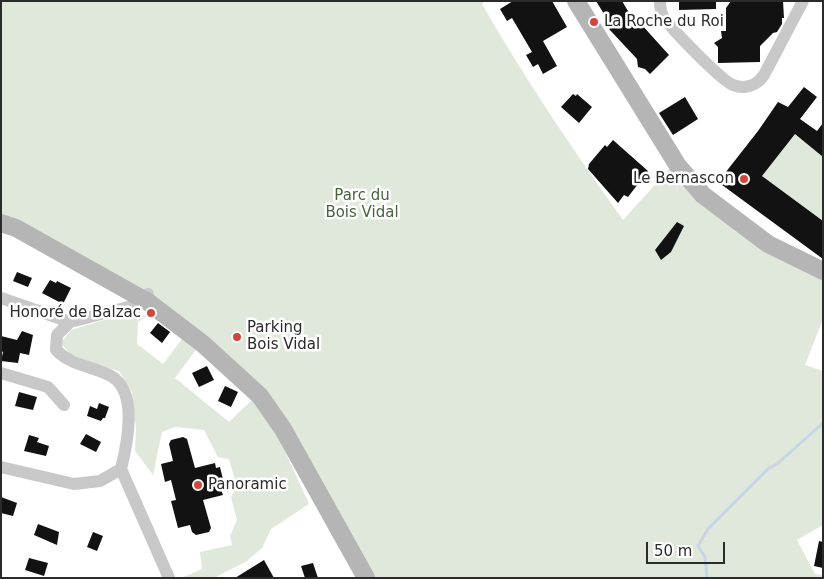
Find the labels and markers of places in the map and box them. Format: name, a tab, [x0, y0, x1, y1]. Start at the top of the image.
place label: La Roche du Roi	[604, 13, 724, 31]
marker: La Roche du Roi	[588, 16, 600, 28]
place label: Le Bernascon	[633, 170, 734, 188]
marker: Le Bernascon	[738, 173, 750, 185]
place label: Honoré de Balzac	[10, 304, 141, 322]
marker: Honoré de Balzac	[145, 307, 157, 319]
place label: Parking Bois Vidal	[247, 319, 320, 354]
marker: Parking Bois Vidal	[231, 331, 243, 343]
place label: Panoramic	[208, 476, 287, 494]
marker: Panoramic	[192, 479, 204, 491]

